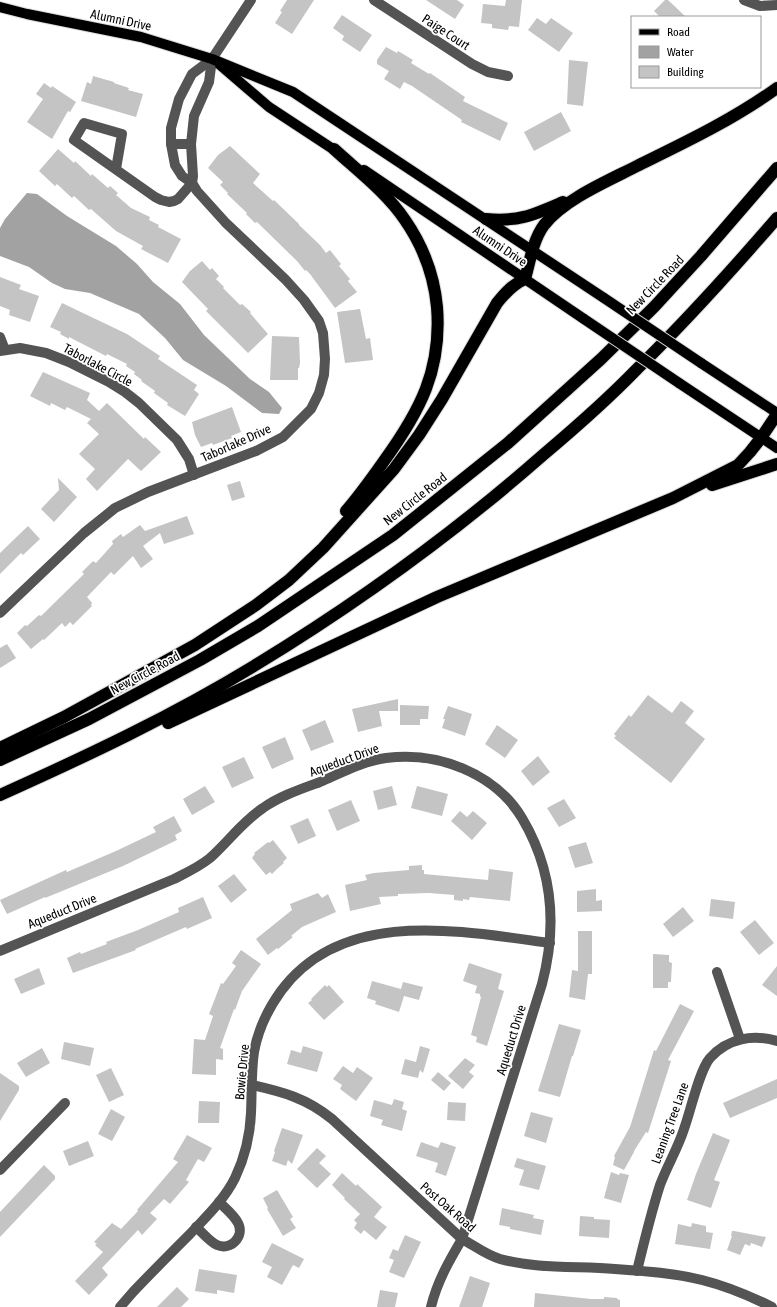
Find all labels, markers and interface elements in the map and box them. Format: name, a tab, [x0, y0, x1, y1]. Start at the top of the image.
street label: Alumni Drive	[89, 6, 153, 34]
street label: Paige Court	[419, 11, 473, 53]
legend	[631, 16, 761, 88]
text: Road	[667, 25, 690, 39]
text: Water	[667, 45, 694, 59]
text: Building	[667, 65, 705, 79]
street label: Alumni Drive	[470, 223, 530, 270]
street label: New Circle Road	[623, 252, 687, 318]
street label: Taborlake Circle	[61, 340, 135, 390]
street label: Taborlake Drive	[199, 421, 273, 465]
street label: New Circle Road	[380, 470, 450, 528]
street label: New Circle Road	[108, 648, 182, 698]
street label: Aqueduct Drive	[307, 740, 381, 779]
street label: Aqueduct Drive	[26, 890, 99, 932]
street label: Aqueduct Drive	[493, 1003, 529, 1077]
street label: Bowie Drive	[232, 1043, 252, 1100]
street label: Leaning Tree Lane	[648, 1080, 692, 1166]
street label: Post Oak Road	[417, 1179, 479, 1235]

